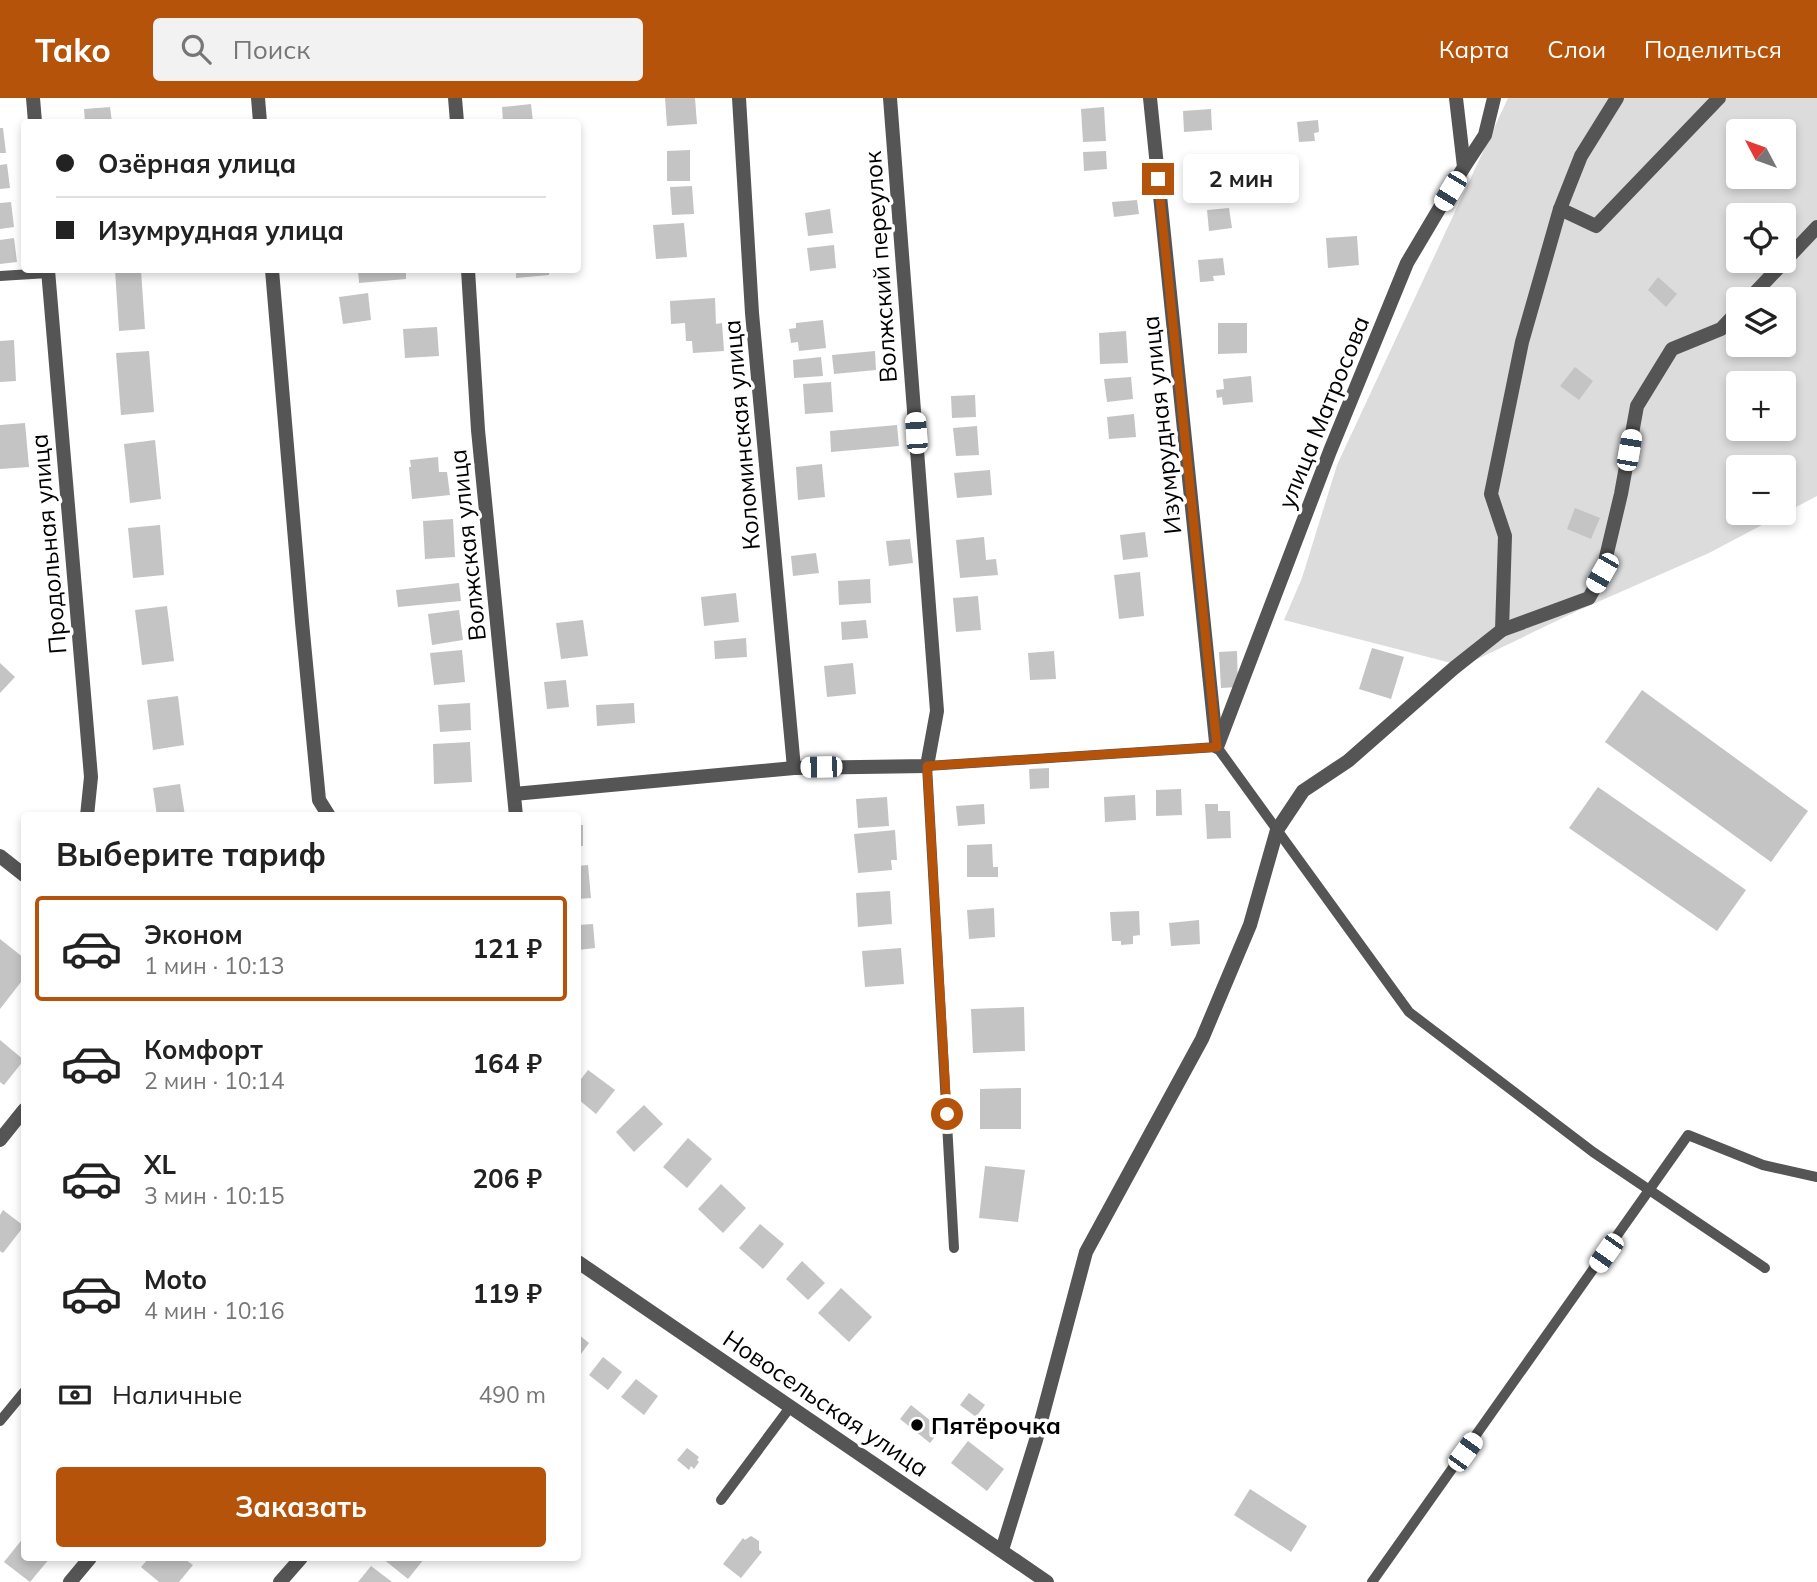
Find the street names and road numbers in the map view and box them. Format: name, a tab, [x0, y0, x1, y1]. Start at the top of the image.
street label: Волжский переулок	[857, 150, 903, 384]
street label: улица Матросова	[1271, 311, 1375, 513]
street label: Изумрудная улица	[1135, 314, 1187, 536]
street label: Коломинская улица	[716, 319, 766, 551]
street label: Продольная улица	[23, 433, 73, 655]
street label: Волжская улица	[442, 448, 492, 642]
street label: Новосельская улица	[718, 1323, 934, 1483]

